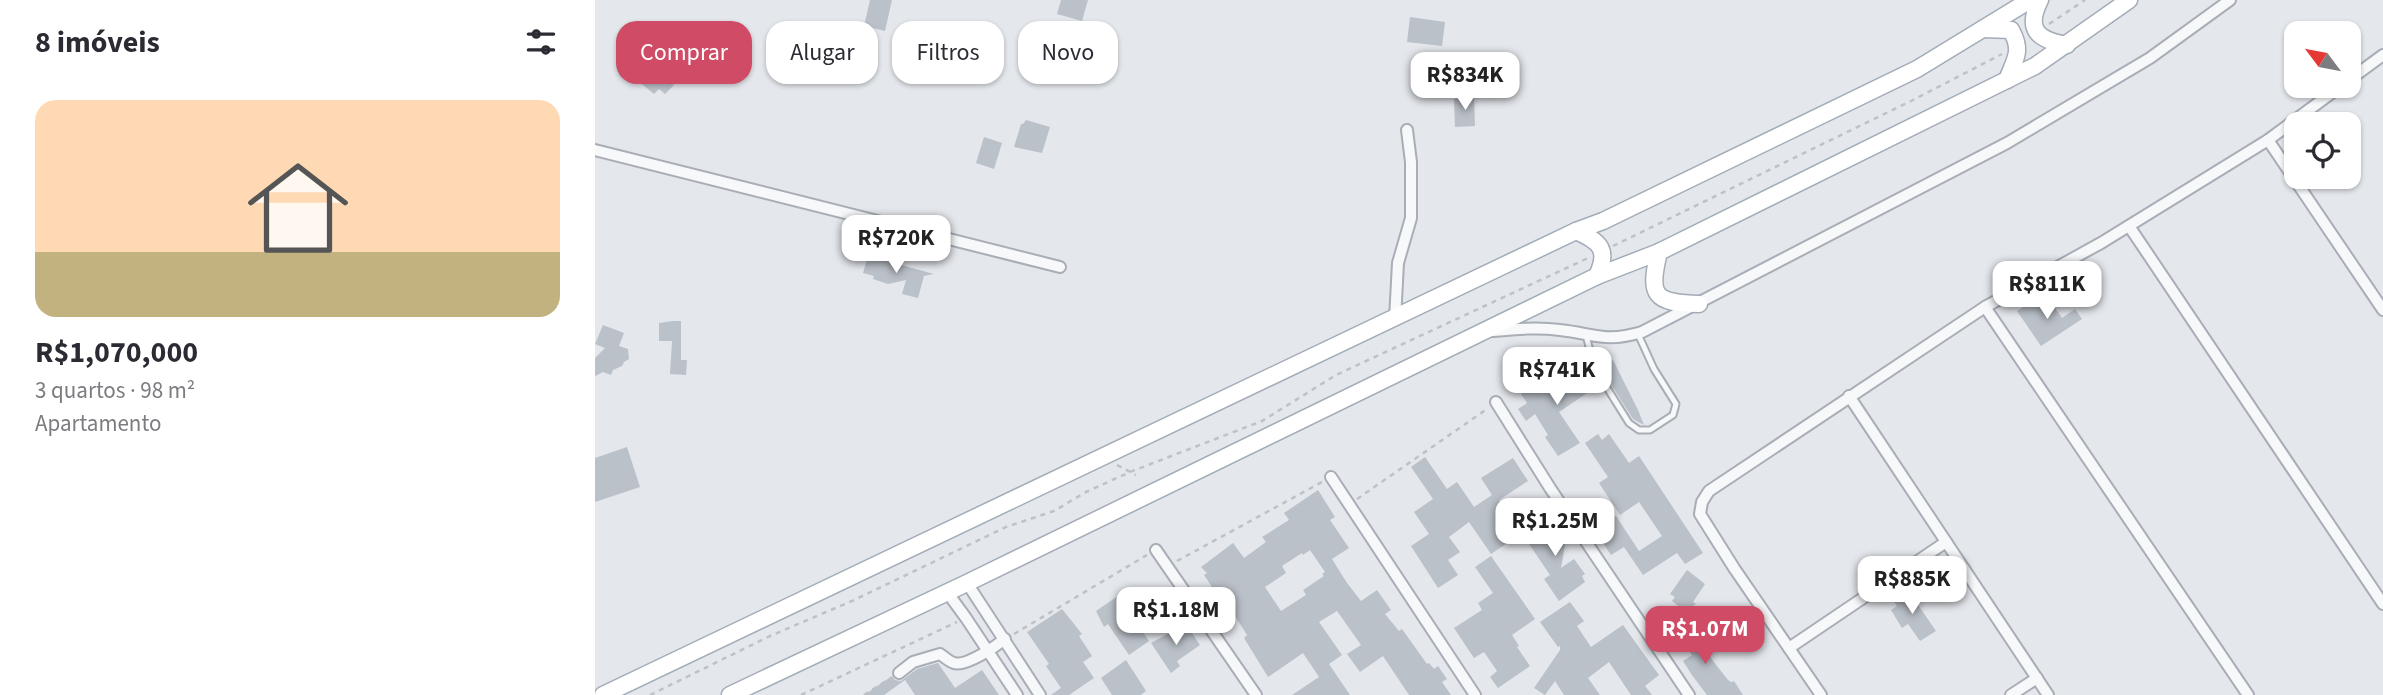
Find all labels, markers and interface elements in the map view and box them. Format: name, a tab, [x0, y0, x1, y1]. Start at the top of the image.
text: 8 imóveis	[35, 21, 160, 64]
chip: Comprar	[616, 21, 752, 84]
chip: Alugar	[766, 21, 878, 84]
chip: Filtros	[892, 21, 1004, 84]
chip: Novo	[1018, 21, 1118, 84]
north arrow	[2284, 21, 2361, 98]
map controls	[2284, 21, 2361, 189]
icon: filters	[522, 23, 560, 61]
pin: R$834K	[1408, 52, 1522, 112]
text: R$834K	[1427, 58, 1503, 91]
button: locate	[2284, 112, 2361, 189]
icon: home	[235, 145, 361, 271]
pin: R$720K	[839, 216, 953, 275]
text: R$720K	[858, 221, 934, 254]
pin: R$811K	[1990, 262, 2104, 321]
text: R$811K	[2009, 267, 2085, 300]
text: R$1,070,000	[35, 331, 198, 374]
pin: R$741K	[1500, 348, 1614, 407]
text: R$741K	[1519, 353, 1595, 386]
text: 3 quartos · 98 m²	[35, 374, 195, 407]
text: Apartamento	[35, 407, 161, 440]
pin: R$1.25M	[1490, 498, 1620, 558]
text: R$1.25M	[1511, 504, 1599, 537]
pin: R$885K	[1855, 556, 1969, 616]
text: R$885K	[1874, 562, 1950, 595]
pin: R$1.18M	[1111, 588, 1241, 647]
text: R$1.18M	[1132, 593, 1220, 626]
pin: R$1.07M	[1640, 606, 1770, 666]
text: R$1.07M	[1661, 612, 1749, 645]

